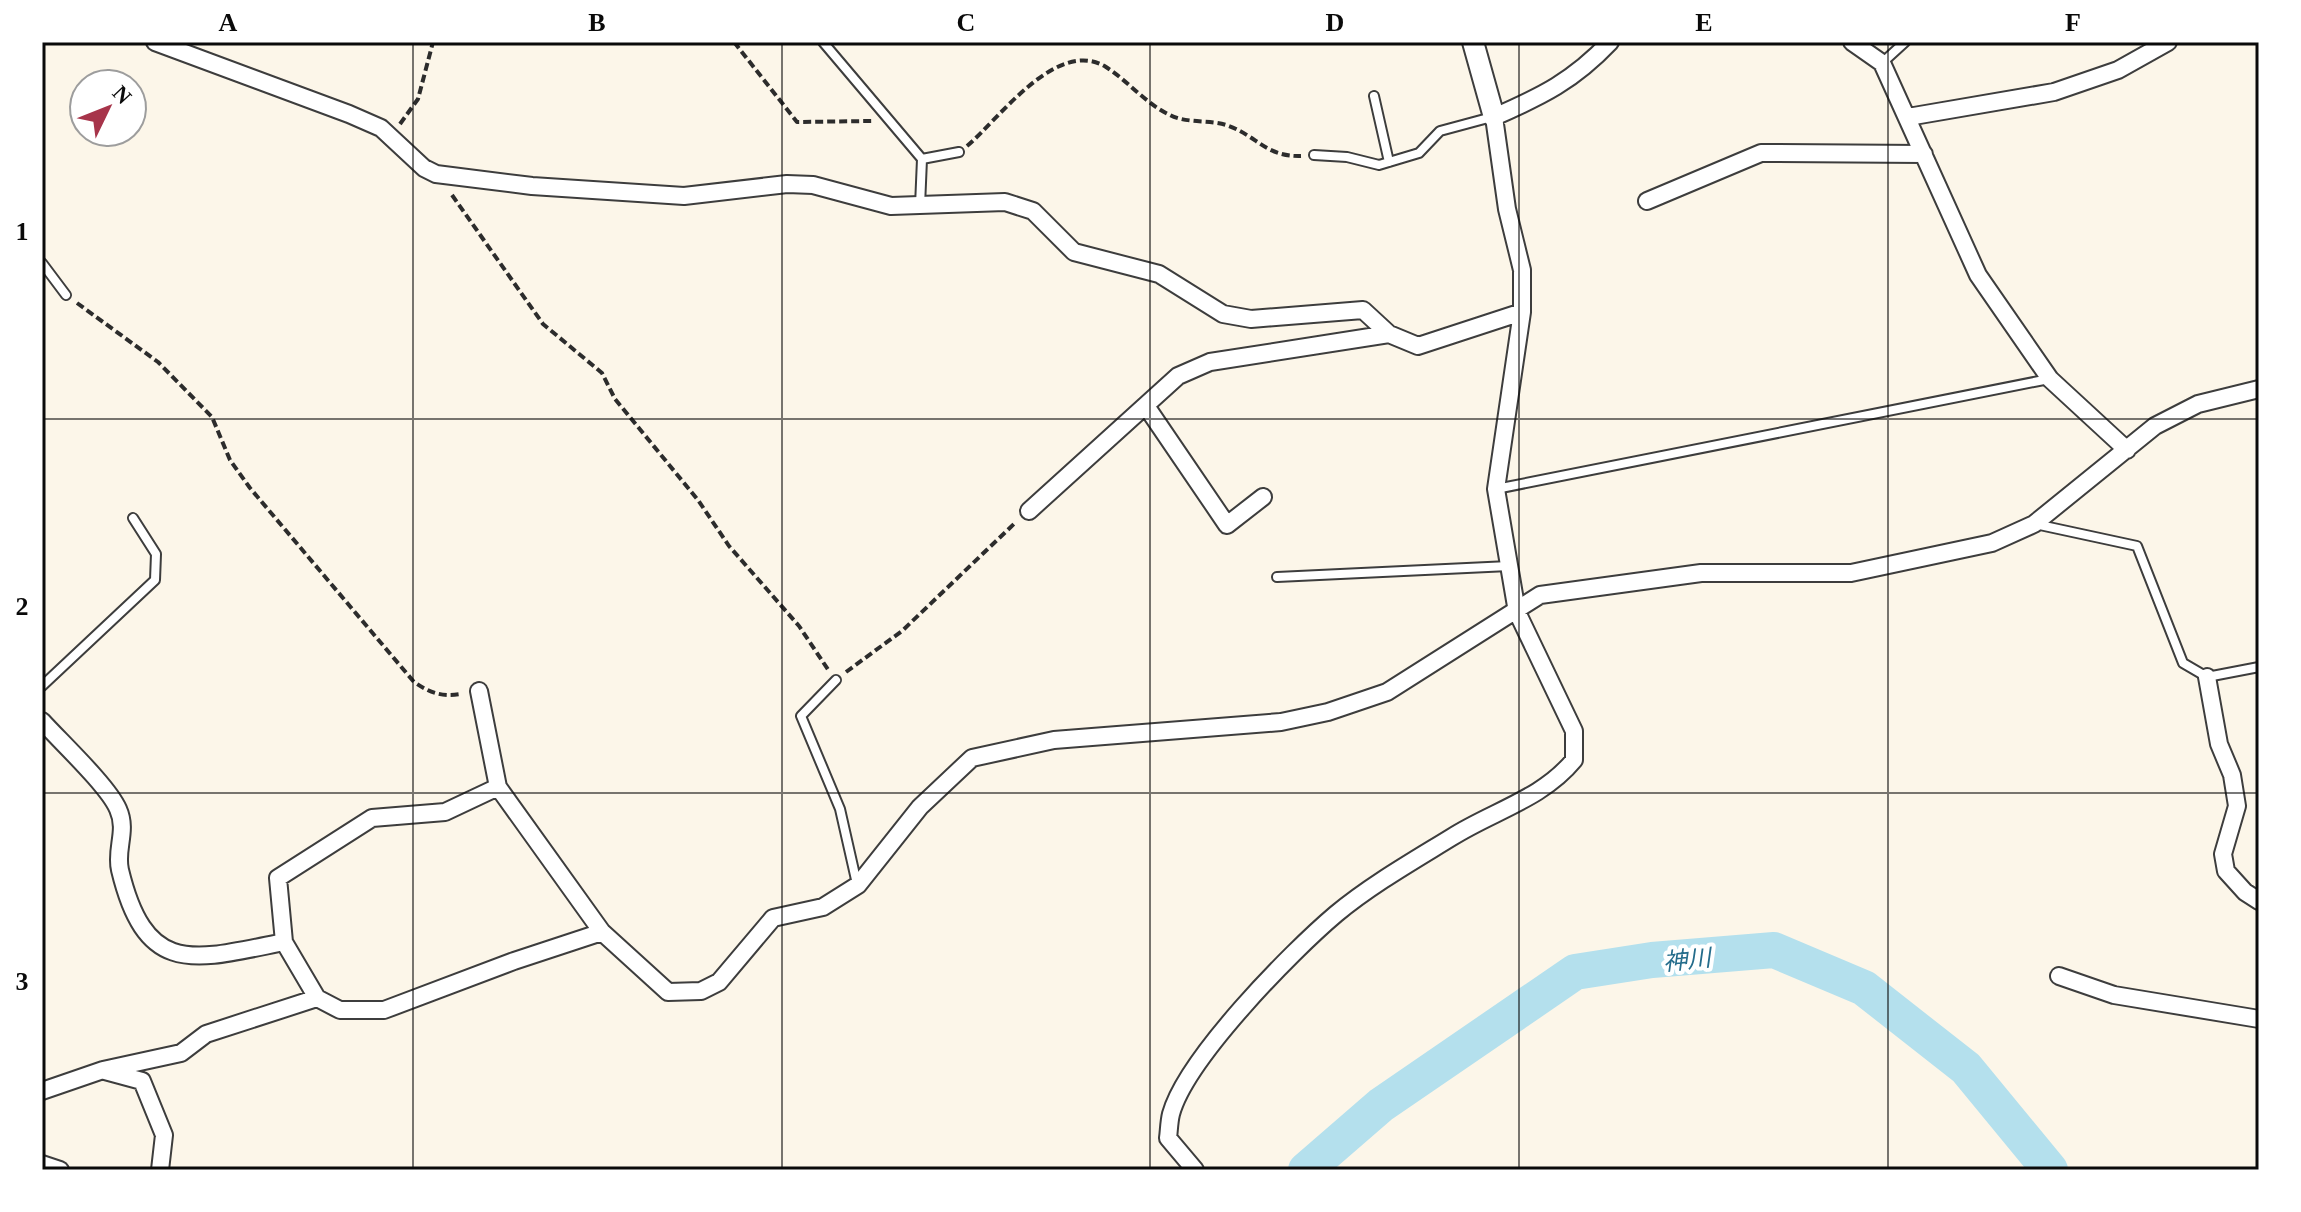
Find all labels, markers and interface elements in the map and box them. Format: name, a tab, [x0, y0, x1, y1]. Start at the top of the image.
text: A	[219, 8, 238, 37]
text: B	[588, 8, 606, 37]
text: C	[957, 8, 975, 37]
text: D	[1326, 8, 1344, 37]
text: E	[1695, 8, 1713, 37]
text: F	[2065, 8, 2081, 37]
north arrow	[68, 68, 148, 148]
text: N	[108, 80, 137, 109]
text: 1	[16, 217, 29, 246]
text: 2	[16, 592, 29, 621]
water label: 神川	[1662, 944, 1715, 975]
text: 3	[16, 967, 29, 996]

